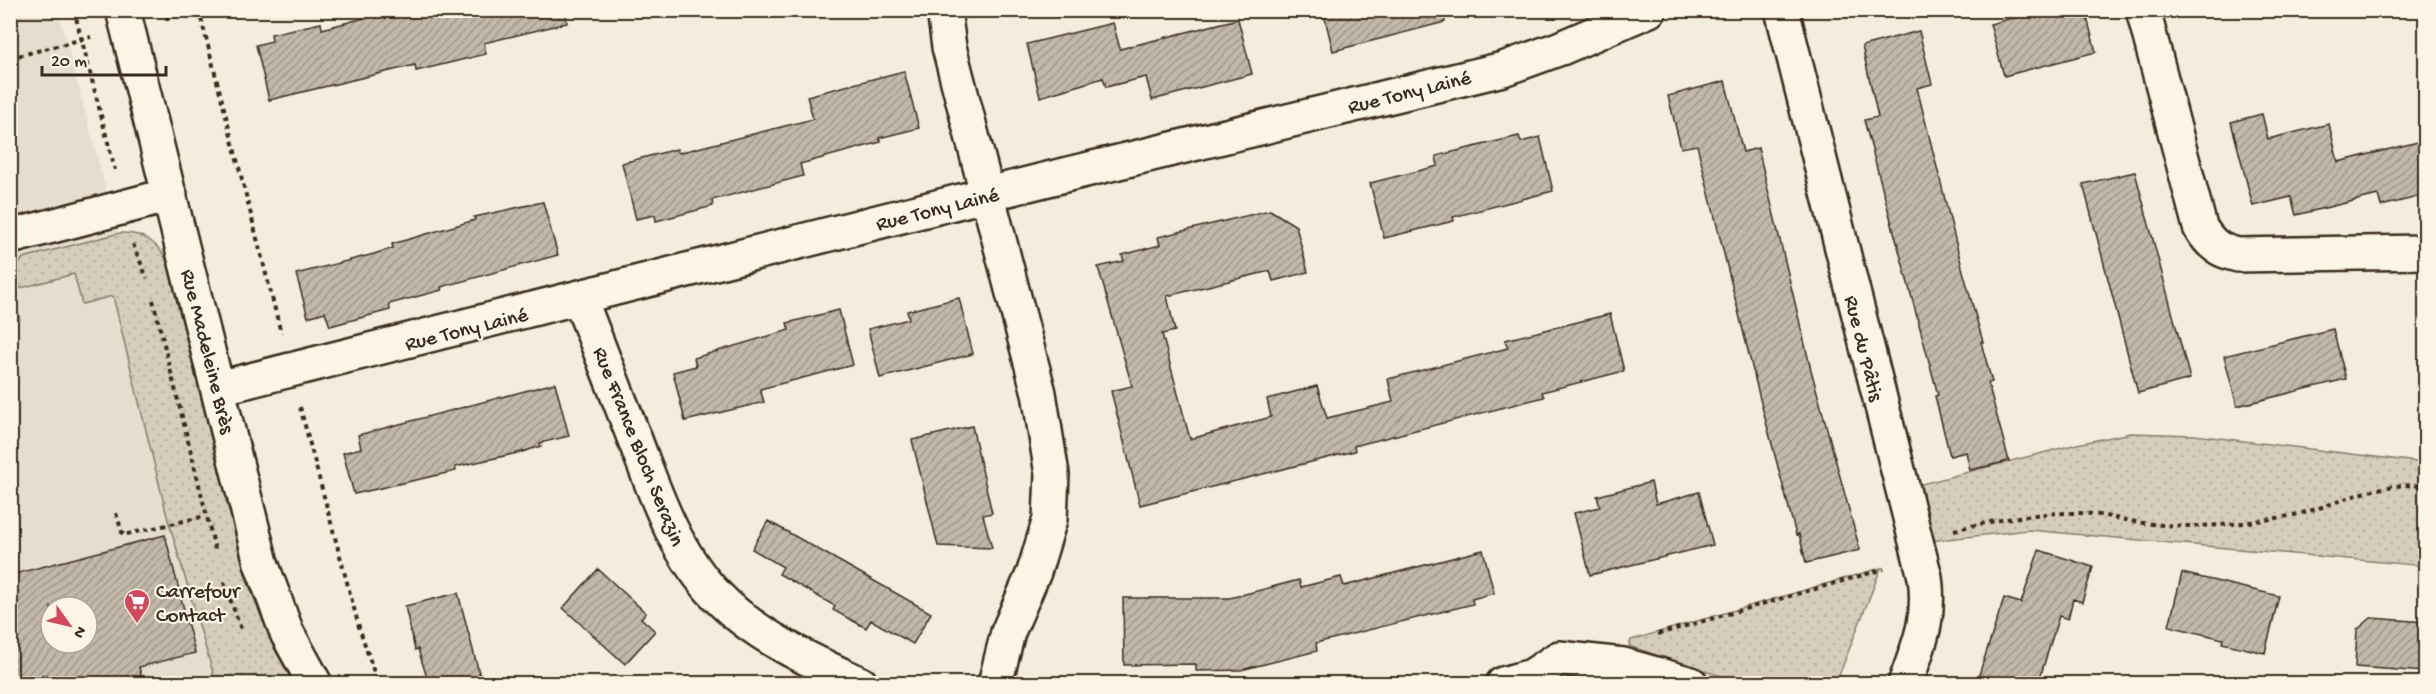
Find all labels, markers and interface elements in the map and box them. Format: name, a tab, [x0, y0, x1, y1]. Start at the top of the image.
scale bar	[42, 39, 166, 77]
text: 20 m	[51, 52, 87, 73]
street label: Rue Tony Lainé	[1346, 67, 1475, 122]
street label: Rue Tony Lainé	[874, 184, 1003, 239]
street label: Rue Madeleine Brès	[173, 267, 238, 438]
street label: Rue du Pâtis	[1836, 293, 1887, 405]
street label: Rue Tony Lainé	[403, 304, 532, 359]
street label: Rue France Bloch Serazin	[585, 344, 688, 551]
place label: Carrefour Contact	[156, 581, 241, 630]
supermarket icon: Carrefour Contact	[122, 587, 152, 625]
north arrow	[39, 595, 99, 655]
text: N	[67, 622, 89, 642]

